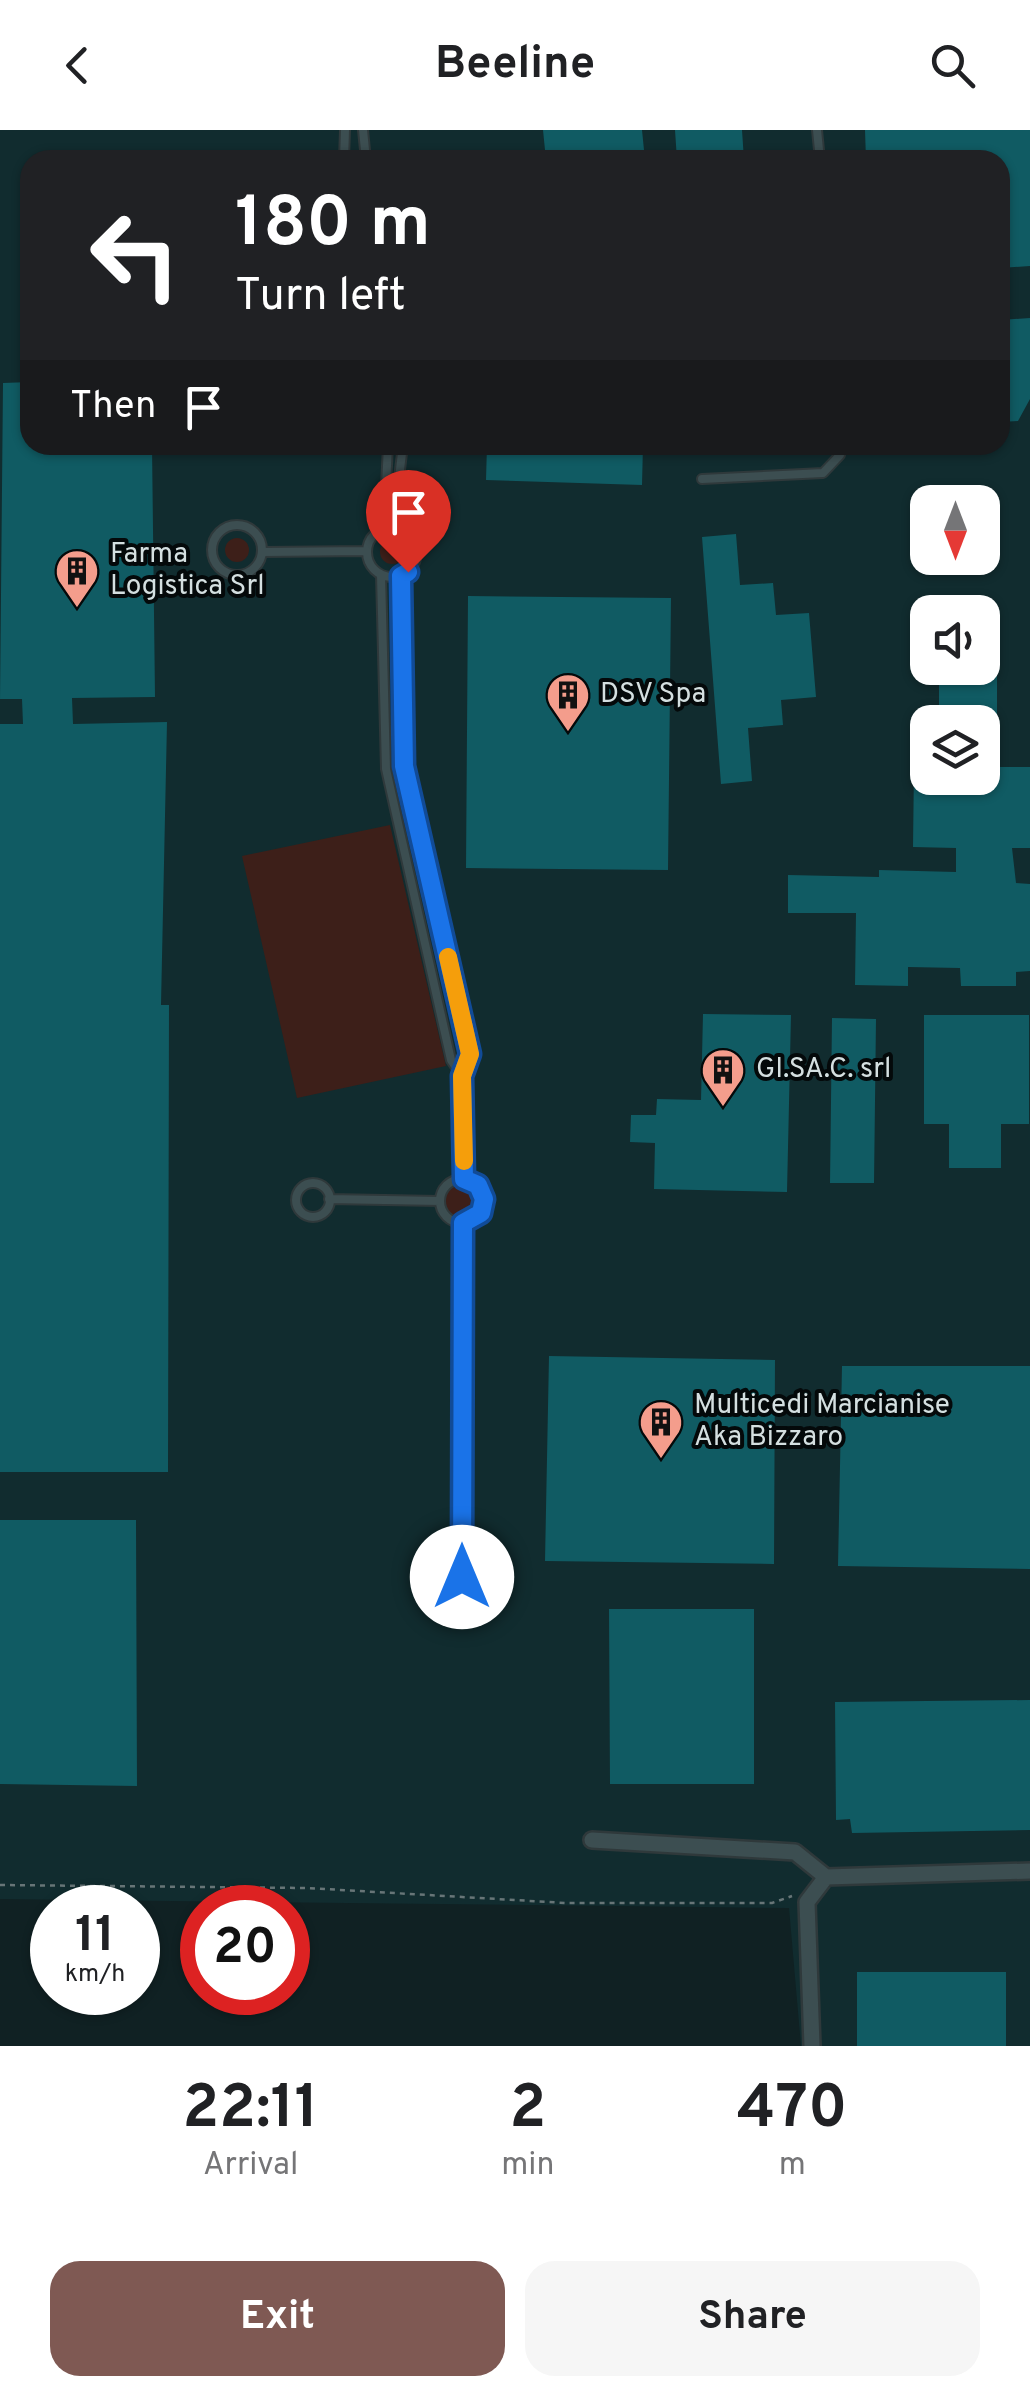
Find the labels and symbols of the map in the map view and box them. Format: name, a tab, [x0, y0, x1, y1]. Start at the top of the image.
pin	[366, 470, 451, 573]
north arrow	[910, 485, 1000, 575]
place label: Farma Logistica Srl	[110, 537, 264, 605]
building icon: Farma Logistica Srl	[54, 548, 100, 609]
building icon: DSV Spa	[545, 672, 591, 733]
place label: DSV Spa	[600, 677, 706, 713]
building icon: GI.SA.C. srl	[700, 1047, 746, 1108]
place label: GI.SA.C. srl	[756, 1052, 891, 1088]
place label: Multicedi Marcianise Aka Bizzaro	[694, 1388, 950, 1456]
building icon: Multicedi Marcianise Aka Bizzaro	[638, 1399, 684, 1460]
position arrow	[410, 1525, 514, 1629]
speed limit sign: 20	[180, 1885, 310, 2015]

